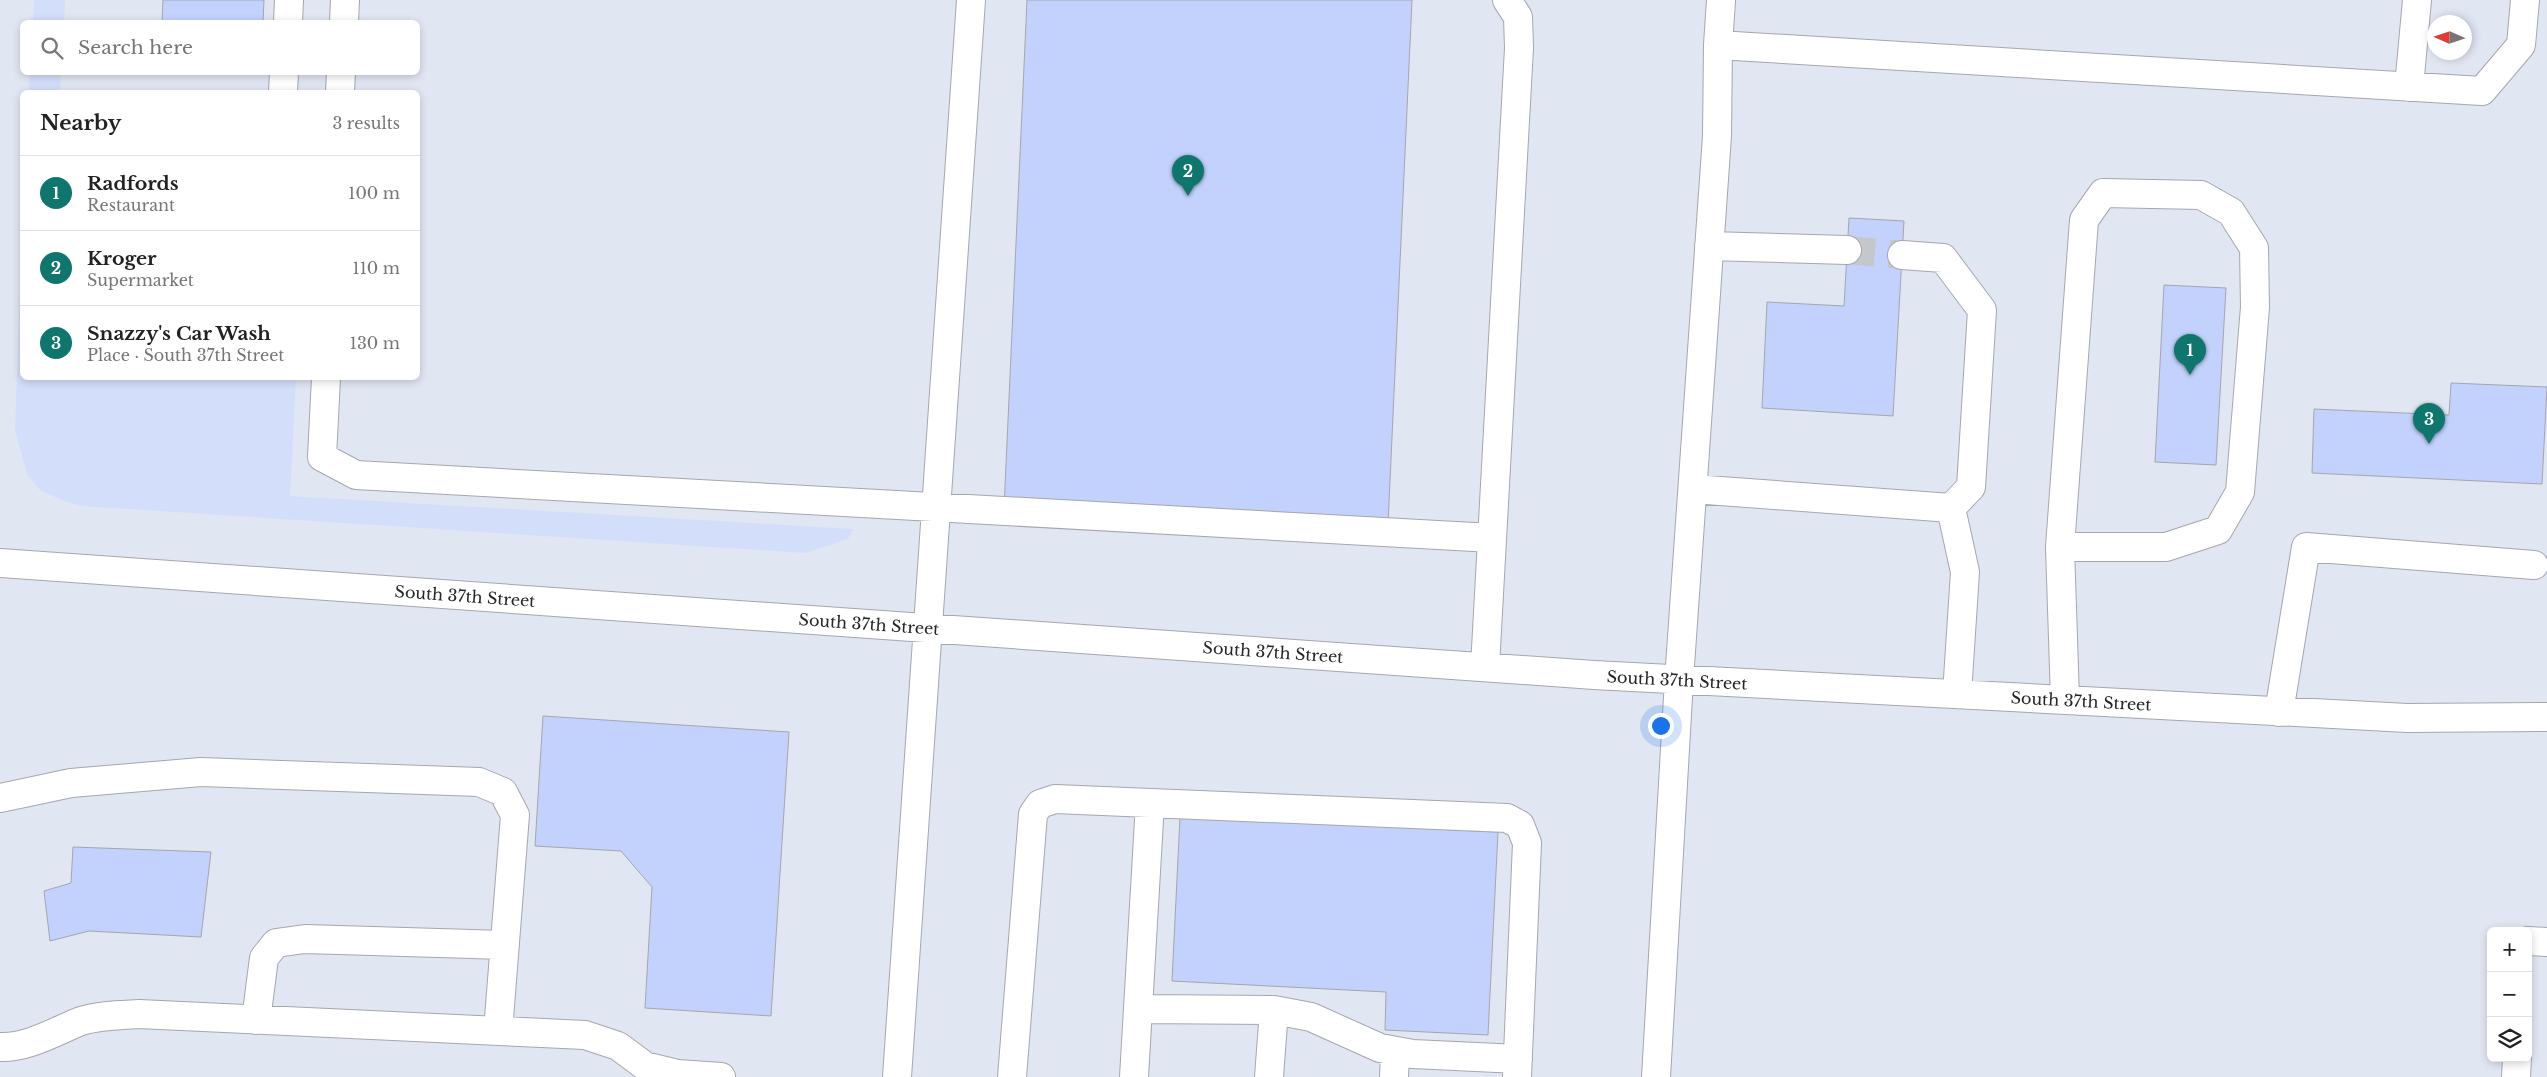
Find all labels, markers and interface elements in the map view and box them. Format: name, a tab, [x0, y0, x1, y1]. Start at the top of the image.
north arrow	[2427, 15, 2472, 60]
search box	[20, 20, 420, 75]
icon: search	[38, 34, 66, 62]
text: Search here	[78, 36, 193, 59]
text: Nearby	[40, 110, 121, 136]
text: 3 results	[332, 113, 400, 133]
pin: 2	[1172, 155, 1204, 196]
text: Radfords	[87, 172, 179, 195]
text: 1	[53, 183, 59, 203]
text: 100 m	[348, 183, 400, 203]
text: Restaurant	[87, 195, 175, 215]
text: Kroger	[87, 247, 157, 270]
text: 2	[51, 258, 61, 278]
text: 110 m	[353, 258, 400, 278]
text: Supermarket	[87, 270, 194, 290]
text: Snazzy's Car Wash	[87, 322, 271, 345]
text: 3	[51, 333, 61, 353]
text: 130 m	[350, 333, 400, 353]
pin: 1	[2174, 334, 2206, 375]
text: Place · South 37th Street	[87, 345, 284, 365]
pin: 3	[2413, 403, 2445, 444]
street label: South 37th Street	[394, 581, 536, 611]
street label: South 37th Street	[798, 609, 940, 639]
street label: South 37th Street	[1202, 637, 1344, 667]
street label: South 37th Street	[1606, 666, 1748, 694]
street label: South 37th Street	[2010, 687, 2152, 715]
your location	[1648, 713, 1674, 739]
map controls	[2487, 927, 2532, 1062]
button: +	[2487, 927, 2532, 972]
button: −	[2487, 972, 2532, 1017]
button: layers	[2487, 1017, 2532, 1062]

